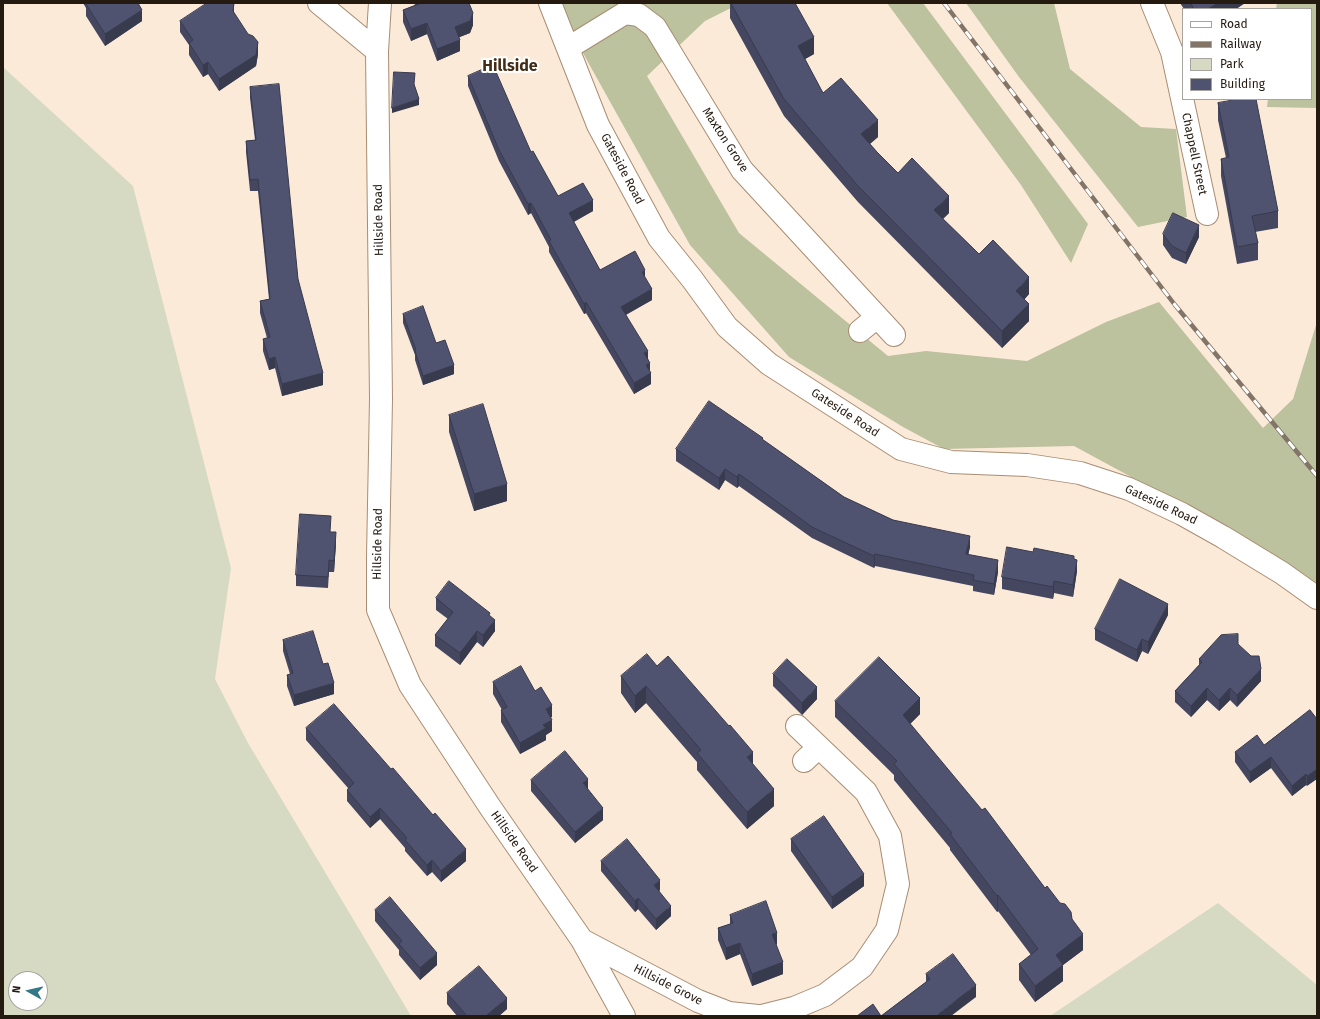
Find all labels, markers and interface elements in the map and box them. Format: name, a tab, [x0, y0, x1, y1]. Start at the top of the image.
legend	[1182, 8, 1312, 100]
text: Road	[1220, 17, 1248, 31]
text: Railway	[1220, 37, 1261, 51]
district label: Hillside	[482, 57, 538, 77]
text: Park	[1220, 57, 1244, 71]
text: Building	[1220, 77, 1265, 91]
street label: Maxton Grove	[699, 105, 751, 175]
street label: Chappell Street	[1178, 112, 1210, 196]
street label: Gateside Road	[597, 131, 647, 207]
street label: Hillside Road	[371, 184, 387, 256]
street label: Gateside Road	[808, 386, 882, 440]
street label: Gateside Road	[1122, 482, 1200, 528]
street label: Hillside Road	[370, 508, 386, 580]
street label: Hillside Road	[487, 808, 541, 876]
street label: Hillside Grove	[631, 961, 705, 1009]
north arrow	[8, 971, 48, 1011]
text: N	[10, 985, 24, 994]

